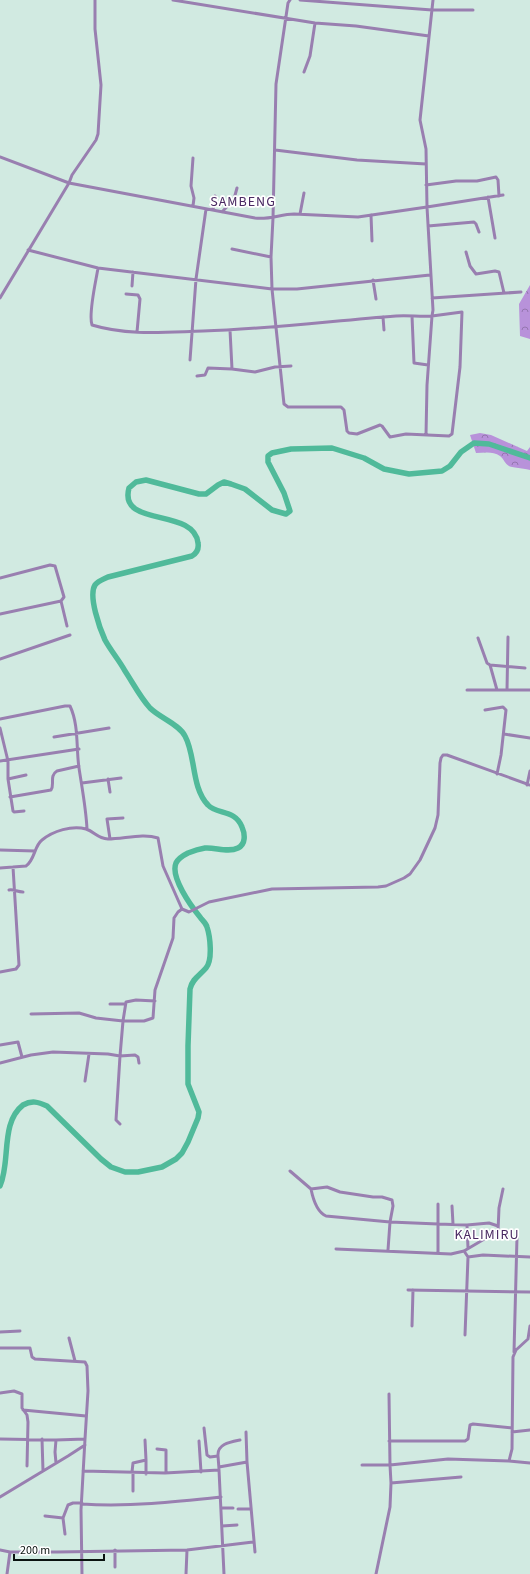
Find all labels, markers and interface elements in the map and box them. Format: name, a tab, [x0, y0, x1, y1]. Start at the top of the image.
district label: SAMBENG	[210, 192, 276, 212]
district label: KALIMIRU	[455, 1225, 519, 1245]
scale bar	[14, 1536, 104, 1562]
text: 200 m	[20, 1542, 50, 1559]

